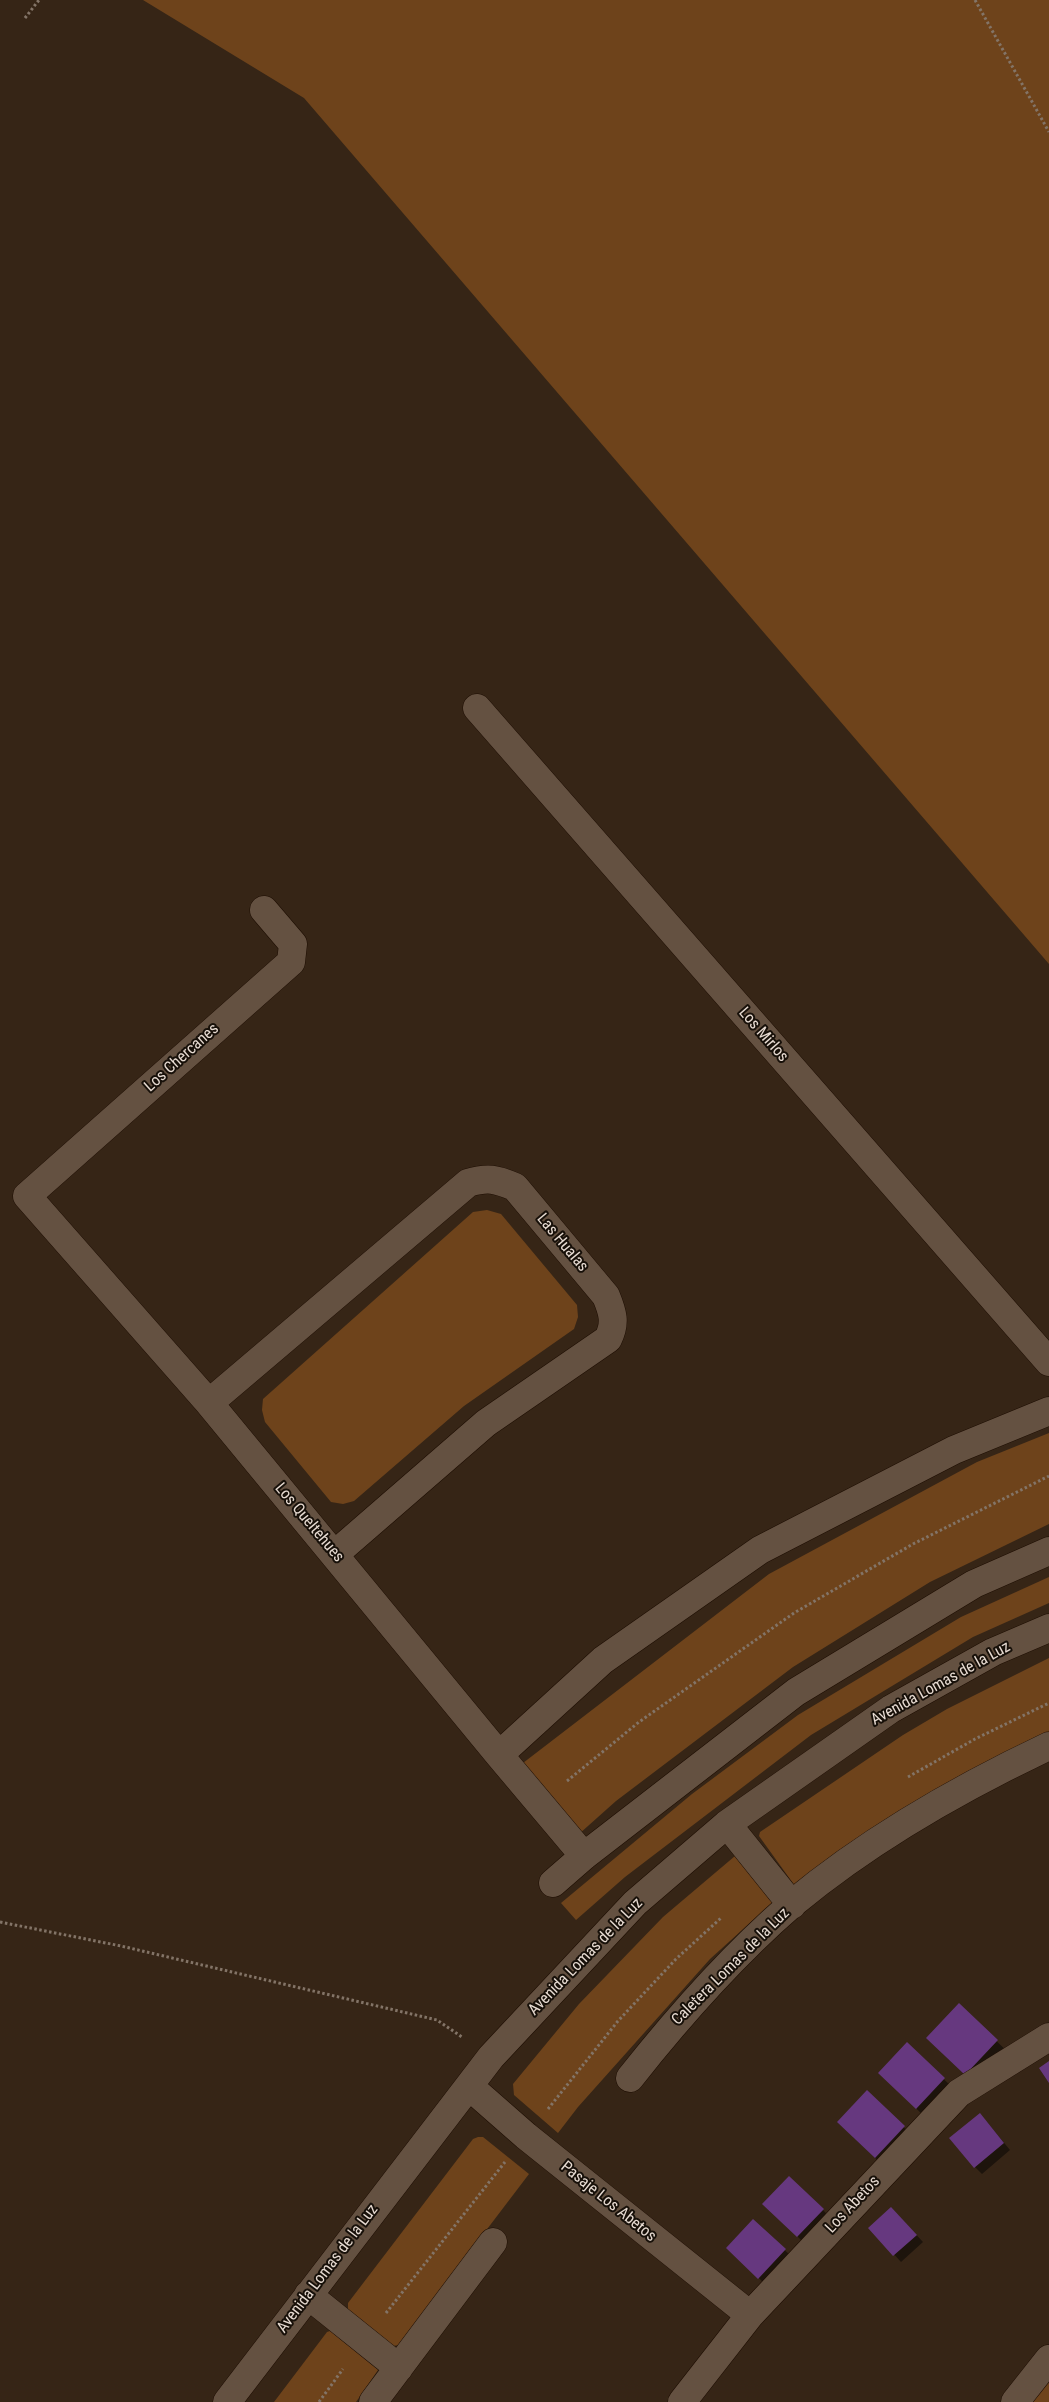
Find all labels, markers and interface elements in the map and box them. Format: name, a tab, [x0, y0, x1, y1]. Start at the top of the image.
street label: Los Mirlos	[734, 1004, 792, 1066]
street label: Los Chercanes	[141, 1020, 223, 1096]
street label: Las Hualas	[532, 1210, 592, 1276]
street label: Los Queltehues	[270, 1479, 348, 1567]
street label: Avenida Lomas de la Luz	[868, 1638, 1014, 1730]
street label: Avenida Lomas de la Luz	[525, 1894, 647, 2020]
street label: Caletera Lomas de la Luz	[668, 1904, 794, 2030]
street label: Pasaje Los Abetos	[556, 2158, 660, 2246]
street label: Los Abetos	[822, 2172, 884, 2238]
street label: Avenida Lomas de la Luz	[273, 2201, 383, 2337]

